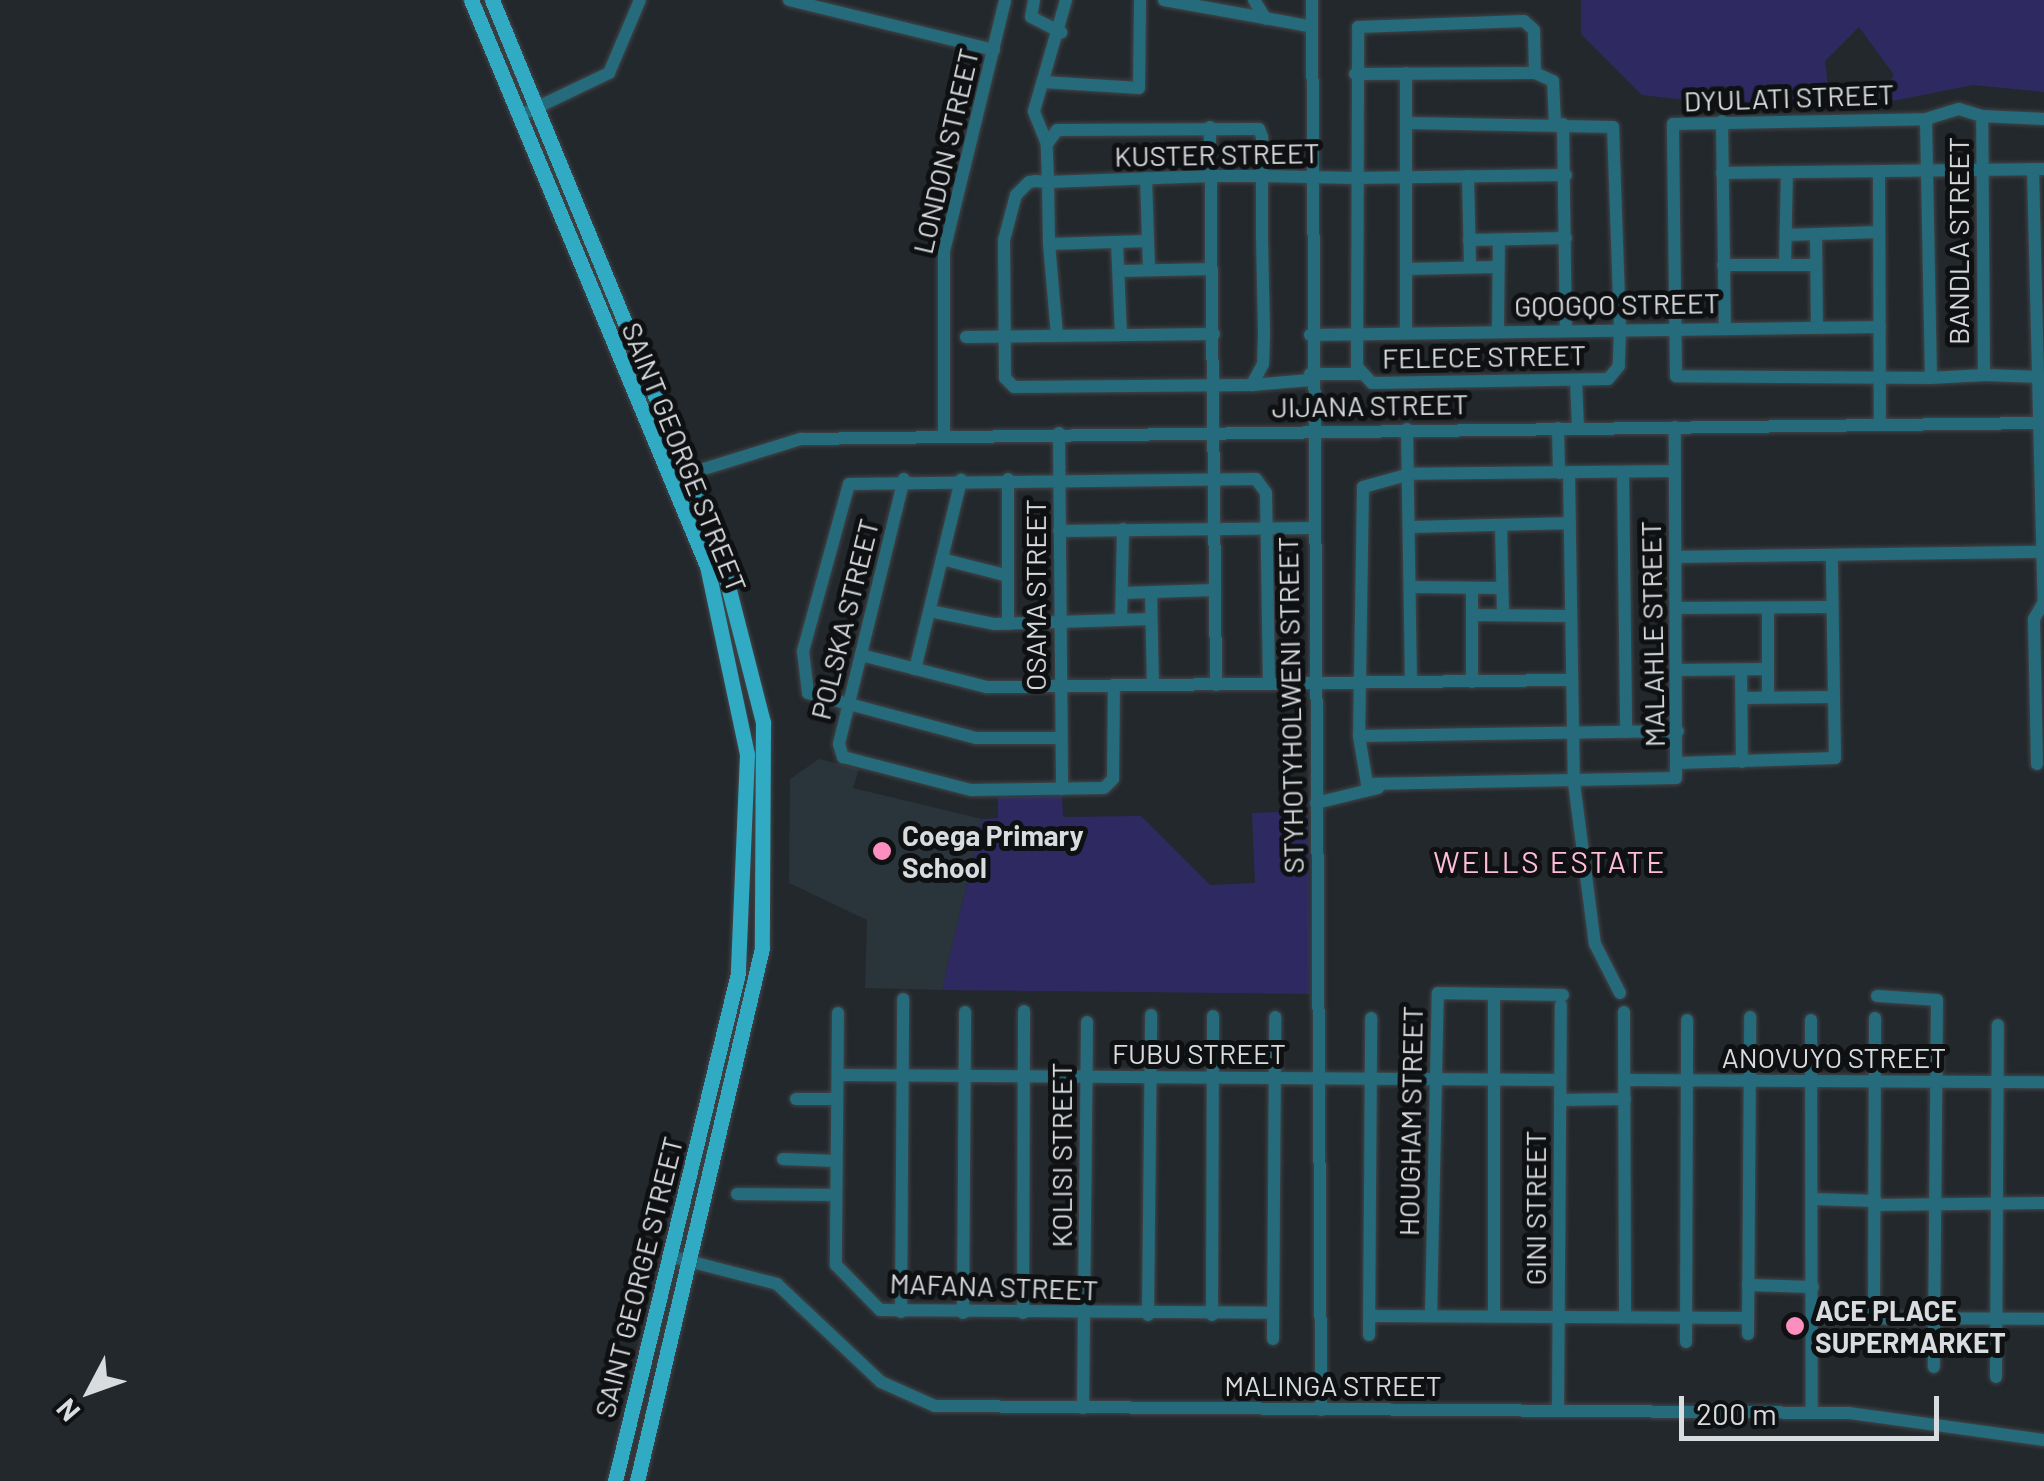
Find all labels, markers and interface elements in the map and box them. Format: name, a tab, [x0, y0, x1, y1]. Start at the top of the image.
street label: LONDON STREET	[905, 45, 985, 257]
street label: DYULATI STREET	[1683, 77, 1895, 117]
street label: KUSTER STREET	[1114, 135, 1320, 173]
street label: BANDLA STREET	[1941, 137, 1975, 345]
street label: GQOGQO STREET	[1514, 285, 1720, 323]
street label: SAINT GEORGE STREET	[615, 317, 755, 597]
street label: FELECE STREET	[1382, 337, 1586, 375]
street label: JIJANA STREET	[1271, 386, 1469, 424]
street label: OSAMA STREET	[1018, 499, 1052, 691]
street label: POLSKA STREET	[803, 515, 885, 723]
street label: MALAHLE STREET	[1633, 520, 1671, 748]
street label: STYHOTYHOLWENI STREET	[1270, 536, 1310, 874]
place label: Coega Primary School	[902, 818, 1084, 884]
marker: Coega Primary School	[871, 840, 893, 862]
district label: WELLS ESTATE	[1433, 843, 1667, 879]
street label: HOUGHAM STREET	[1391, 1006, 1429, 1236]
street label: FUBU STREET	[1112, 1036, 1286, 1070]
street label: ANOVUYO STREET	[1722, 1040, 1946, 1074]
street label: KOLISI STREET	[1044, 1062, 1078, 1248]
street label: GINI STREET	[1518, 1131, 1552, 1285]
street label: SAINT GEORGE STREET	[587, 1133, 689, 1421]
street label: MAFANA STREET	[889, 1266, 1099, 1306]
place label: ACE PLACE SUPERMARKET	[1815, 1293, 2006, 1359]
marker: ACE PLACE SUPERMARKET	[1784, 1315, 1806, 1337]
north arrow	[40, 1341, 140, 1441]
street label: MALINGA STREET	[1224, 1368, 1442, 1402]
scale bar	[1684, 1376, 1944, 1438]
text: N	[48, 1393, 86, 1429]
text: 200 m	[1696, 1395, 1777, 1431]

